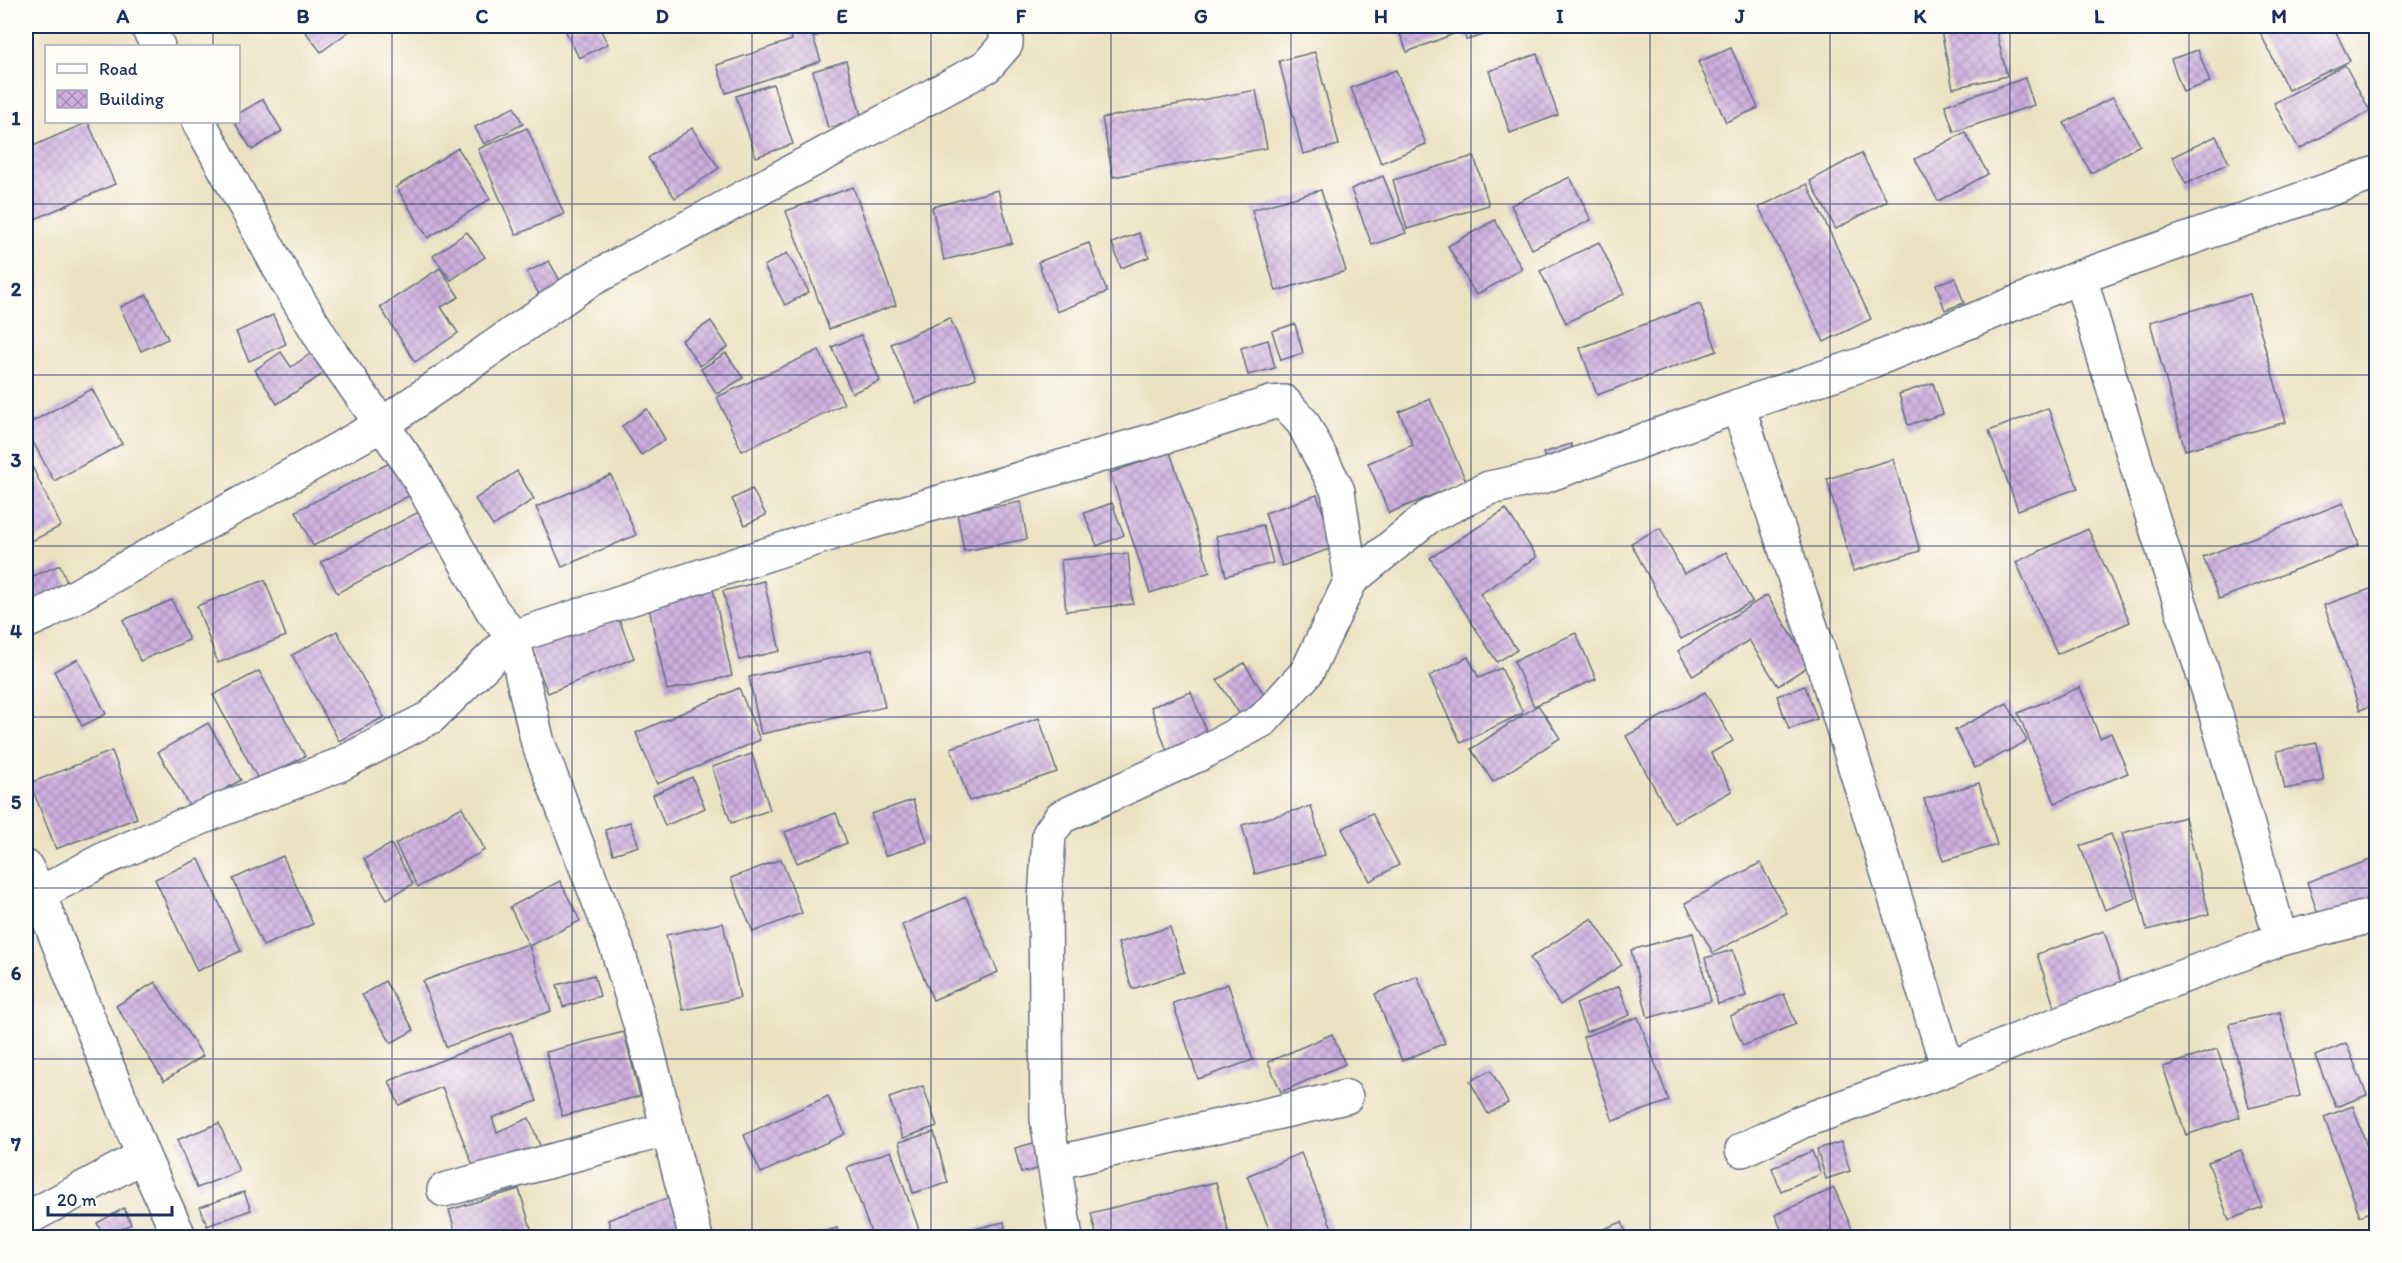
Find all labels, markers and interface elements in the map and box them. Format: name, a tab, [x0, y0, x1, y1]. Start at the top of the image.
text: A	[116, 4, 130, 28]
text: B	[297, 4, 310, 28]
text: C	[476, 4, 489, 28]
text: D	[655, 4, 669, 28]
text: E	[836, 4, 848, 28]
text: F	[1016, 4, 1027, 28]
text: G	[1194, 4, 1208, 28]
text: H	[1374, 4, 1388, 28]
text: I	[1556, 4, 1564, 28]
text: J	[1734, 4, 1745, 28]
text: K	[1914, 4, 1928, 28]
text: L	[2094, 4, 2105, 28]
text: M	[2271, 4, 2287, 28]
legend	[45, 45, 240, 123]
text: Road	[99, 58, 138, 80]
text: Building	[99, 88, 165, 110]
text: 1	[11, 106, 21, 130]
text: 2	[11, 277, 22, 301]
text: 3	[11, 448, 22, 472]
text: 4	[10, 619, 22, 643]
text: 5	[11, 790, 22, 814]
text: 6	[11, 961, 22, 985]
text: 7	[10, 1132, 21, 1156]
scale bar	[48, 1179, 172, 1217]
text: 20 m	[57, 1189, 97, 1211]

